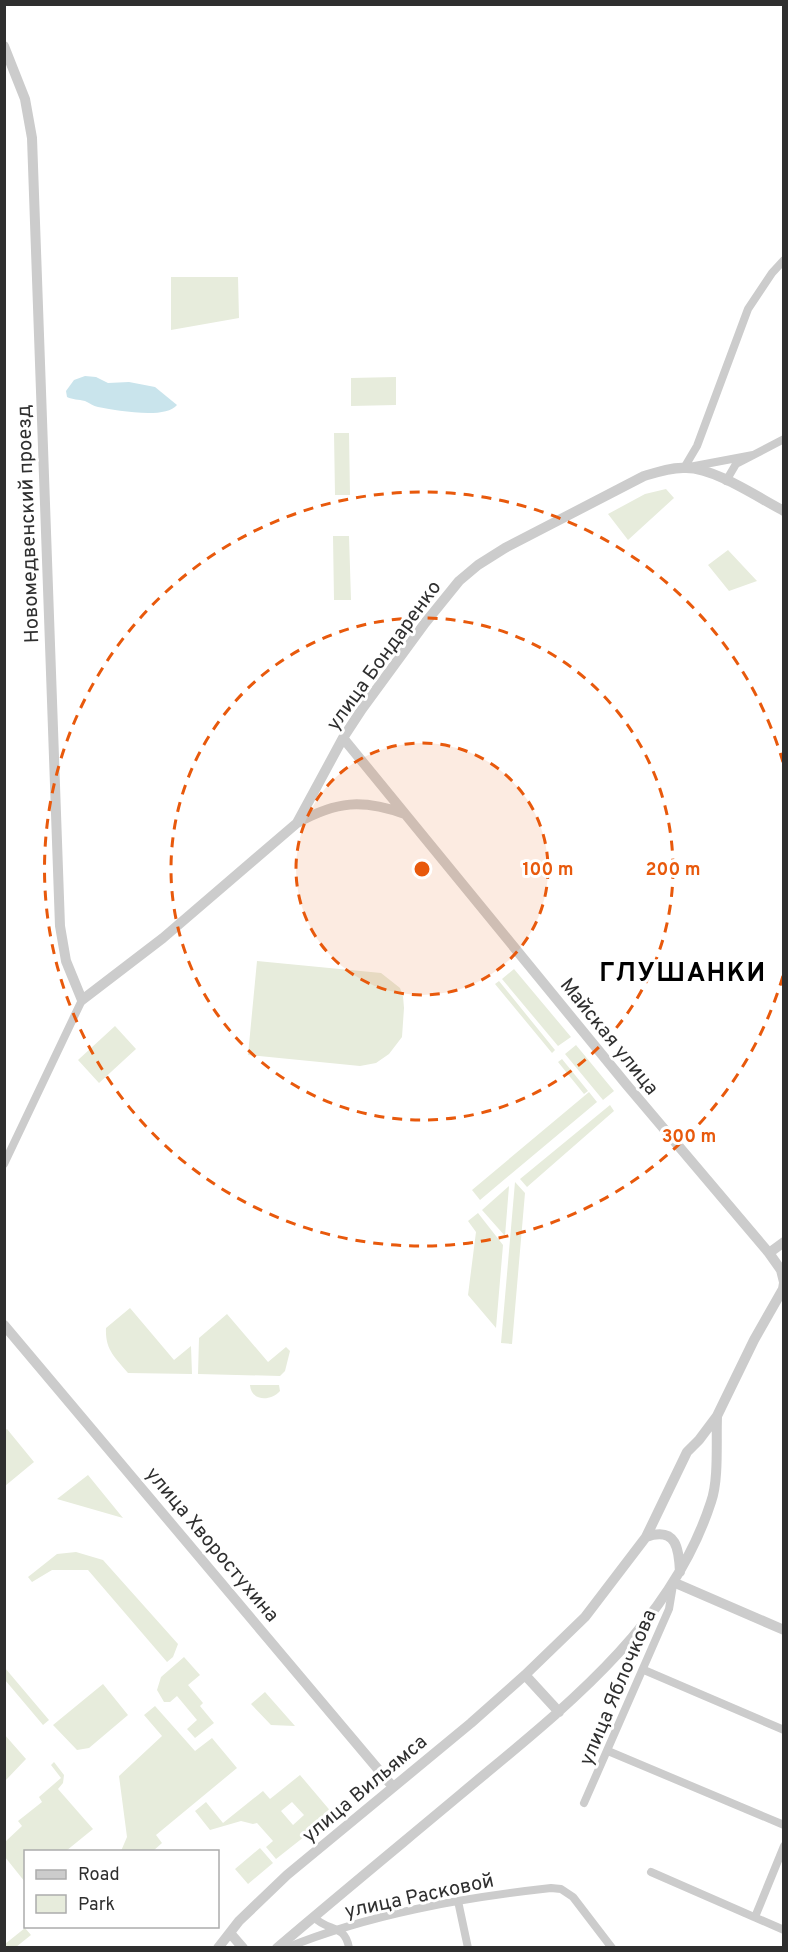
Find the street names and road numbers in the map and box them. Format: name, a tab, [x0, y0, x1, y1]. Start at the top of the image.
street label: Новомедвенский проезд	[12, 404, 46, 644]
street label: улица Бондаренко	[321, 576, 448, 736]
street label: Майская улица	[553, 973, 664, 1101]
street label: улица Хворостухина	[139, 1462, 284, 1628]
street label: улица Яблочкова	[574, 1606, 663, 1770]
street label: улица Вильямса	[297, 1730, 433, 1849]
street label: улица Расковой	[342, 1868, 496, 1925]

